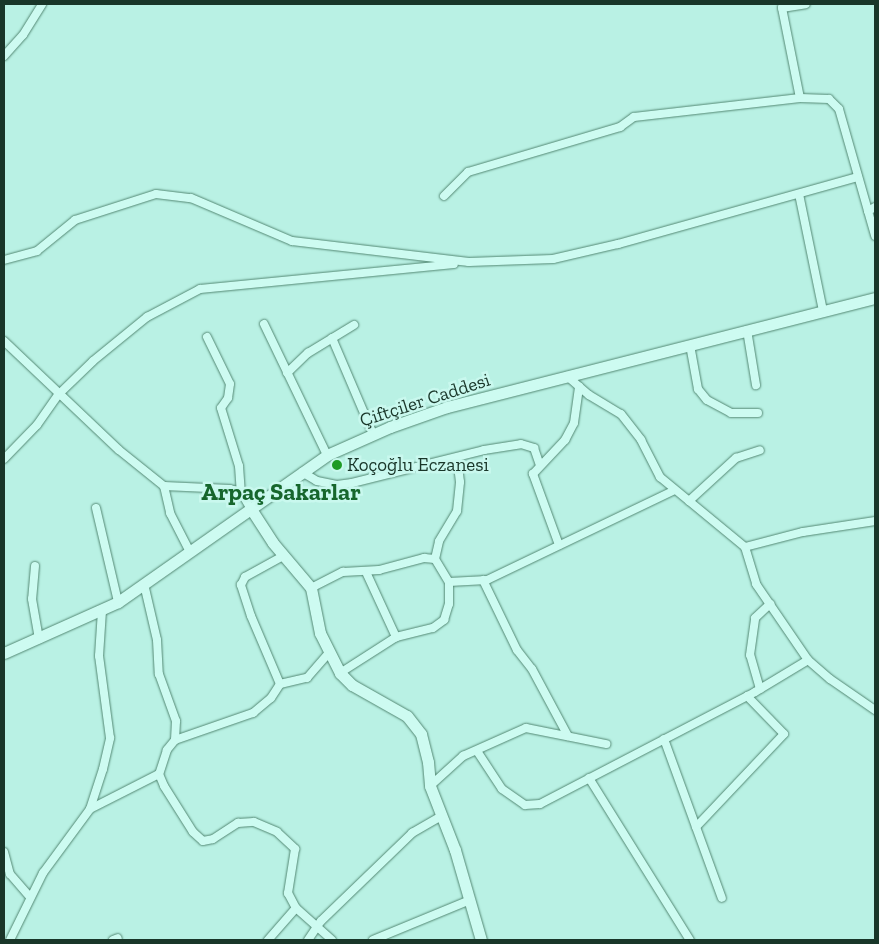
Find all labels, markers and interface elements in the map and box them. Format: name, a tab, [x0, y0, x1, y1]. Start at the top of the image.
street label: Çiftçiler Caddesi	[357, 368, 493, 432]
place label: Koçoğlu Eczanesi	[347, 454, 489, 476]
marker: Koçoğlu Eczanesi	[331, 459, 343, 471]
district label: Arpaç Sakarlar	[201, 478, 361, 506]

